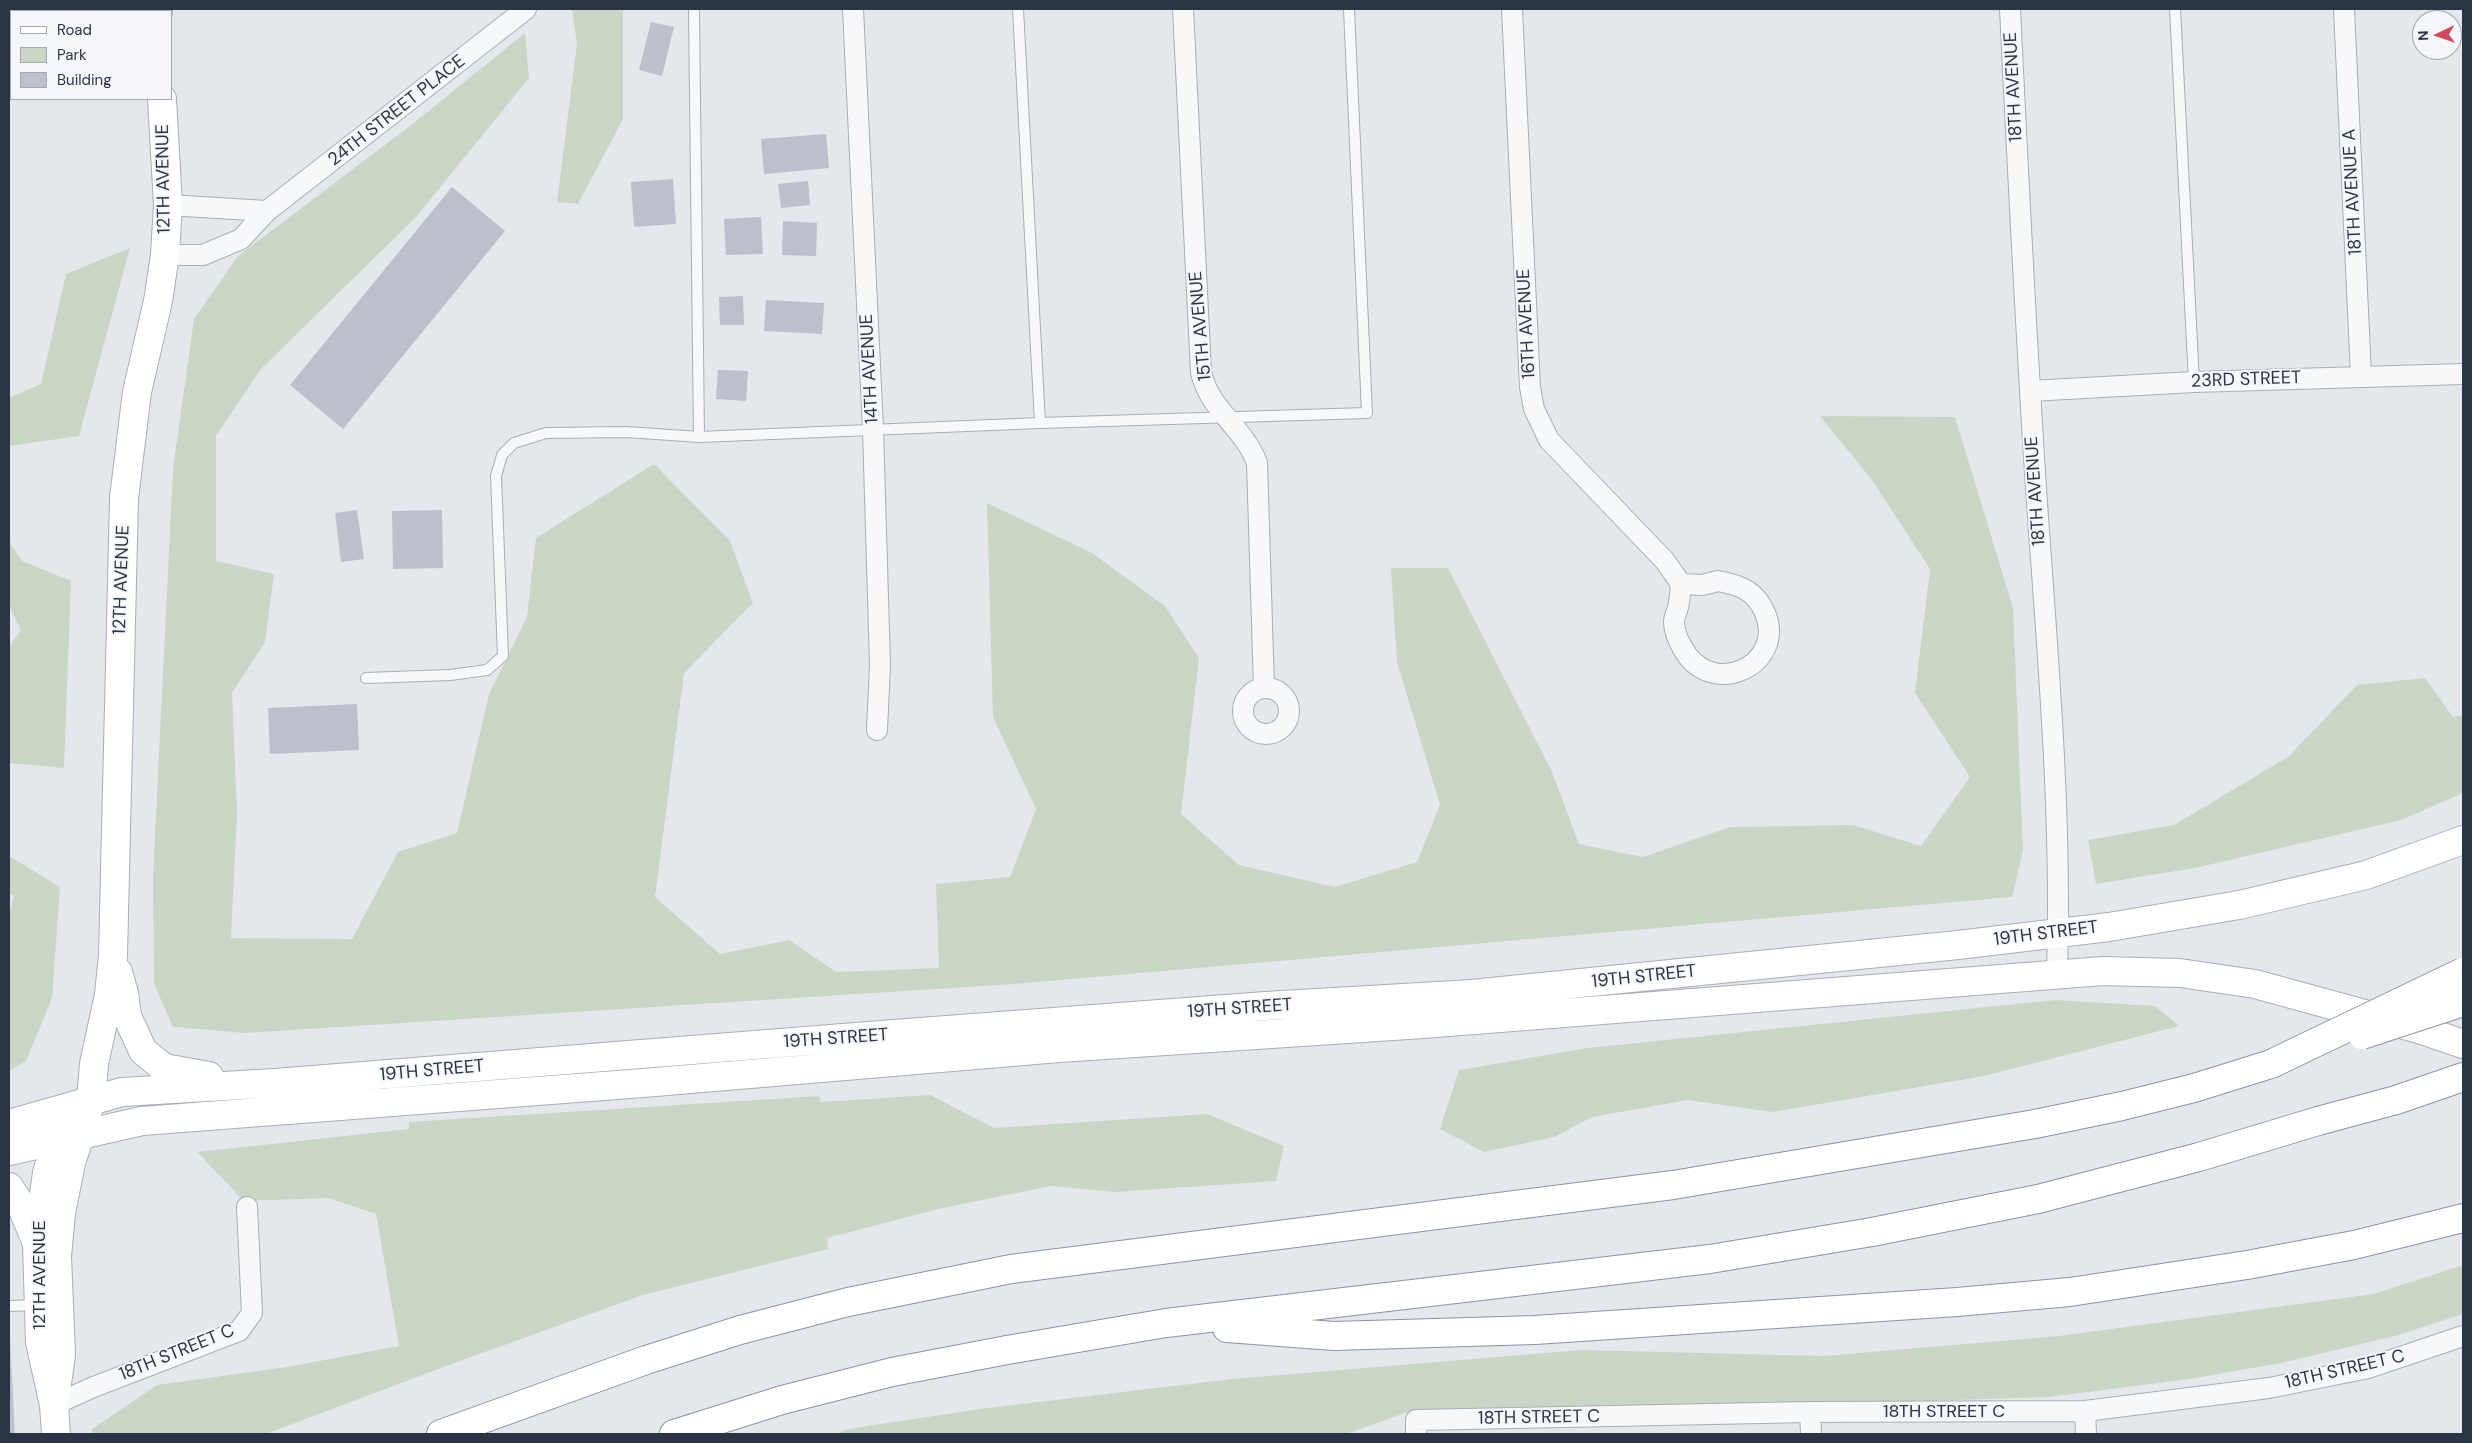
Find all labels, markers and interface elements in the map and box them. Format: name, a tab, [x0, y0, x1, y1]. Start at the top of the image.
legend	[10, 10, 172, 100]
north arrow	[2412, 10, 2462, 60]
text: Road	[57, 20, 92, 40]
text: N	[2414, 30, 2432, 41]
street label: 18TH AVENUE	[2000, 32, 2028, 142]
text: Park	[57, 45, 87, 65]
street label: 24TH STREET PLACE	[324, 51, 470, 171]
text: Building	[57, 70, 112, 90]
street label: 12TH AVENUE	[152, 124, 176, 234]
street label: 18TH AVENUE A	[2339, 128, 2367, 256]
street label: 16TH AVENUE	[1513, 268, 1541, 380]
street label: 15TH AVENUE	[1185, 270, 1217, 382]
street label: 14TH AVENUE	[856, 314, 884, 424]
street label: 23RD STREET	[2191, 367, 2301, 393]
street label: 18TH AVENUE	[2021, 435, 2051, 547]
street label: 12TH AVENUE	[109, 525, 135, 635]
street label: 19TH STREET	[1993, 917, 2099, 951]
street label: 19TH STREET	[1591, 961, 1697, 993]
street label: 19TH STREET	[1187, 995, 1293, 1023]
street label: 19TH STREET	[783, 1025, 889, 1053]
street label: 19TH STREET	[379, 1056, 485, 1086]
street label: 12TH AVENUE	[29, 1220, 51, 1330]
street label: 18TH STREET C	[116, 1320, 238, 1386]
street label: 18TH STREET C	[2283, 1346, 2407, 1394]
street label: 18TH STREET C	[1883, 1401, 2005, 1423]
street label: 18TH STREET C	[1478, 1406, 1600, 1430]

